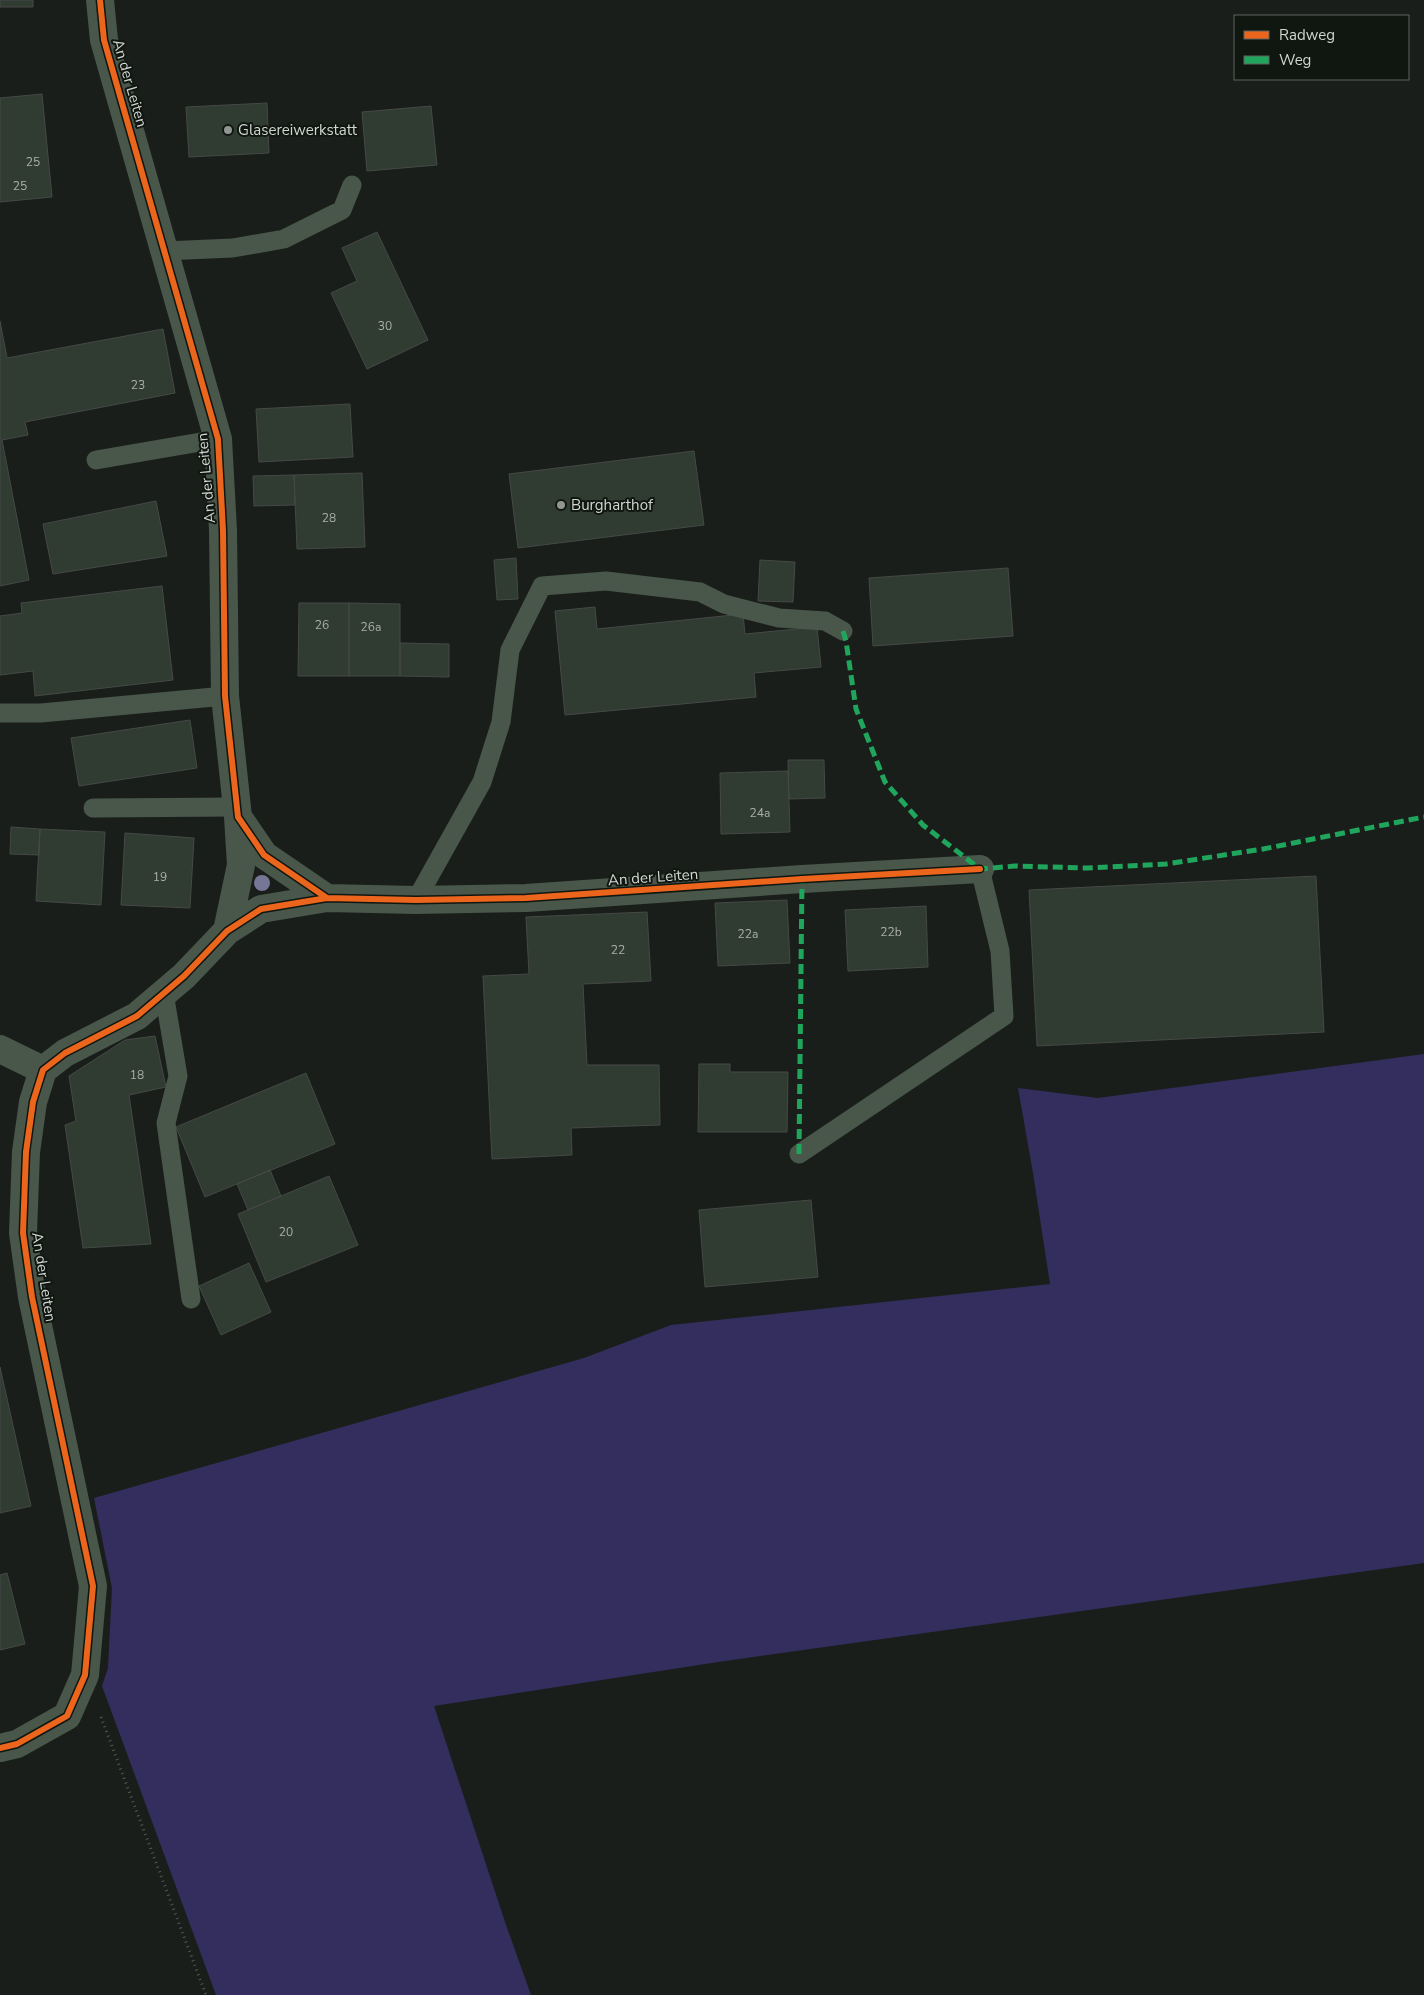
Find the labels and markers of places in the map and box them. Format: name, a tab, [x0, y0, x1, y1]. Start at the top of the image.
place label: Glasereiwerkstatt	[238, 120, 358, 140]
marker: Glasereiwerkstatt	[222, 124, 234, 136]
place label: Burgharthof	[571, 495, 654, 515]
marker: Burgharthof	[555, 499, 567, 511]

